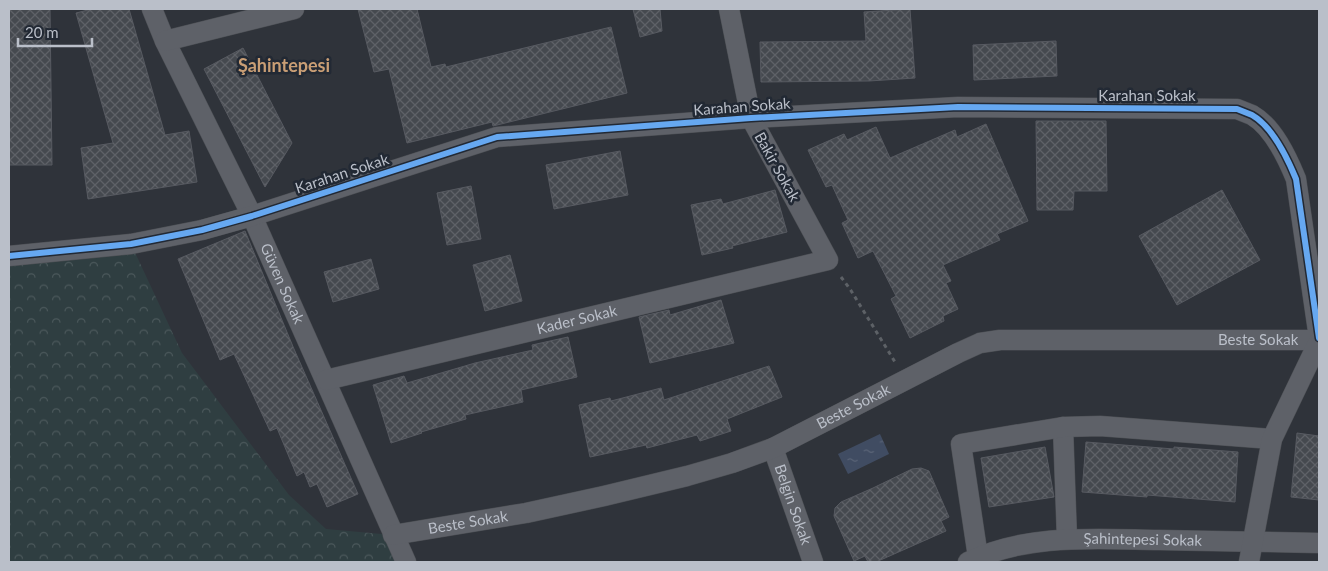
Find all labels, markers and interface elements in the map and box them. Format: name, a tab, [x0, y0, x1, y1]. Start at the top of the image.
scale bar	[18, 15, 91, 47]
text: 20 m	[25, 23, 59, 41]
district label: Şahintepesi	[238, 54, 330, 76]
street label: Karahan Sokak	[1098, 86, 1196, 104]
street label: Karahan Sokak	[693, 94, 792, 118]
street label: Bakir Sokak	[751, 129, 804, 205]
street label: Karahan Sokak	[293, 149, 391, 197]
street label: Güven Sokak	[257, 240, 309, 327]
street label: Kader Sokak	[535, 301, 619, 337]
street label: Beste Sokak	[1218, 330, 1299, 348]
street label: Beste Sokak	[813, 379, 893, 432]
street label: Belgin Sokak	[771, 462, 816, 547]
street label: Beste Sokak	[427, 506, 509, 537]
street label: Şahintepesi Sokak	[1083, 529, 1203, 549]

